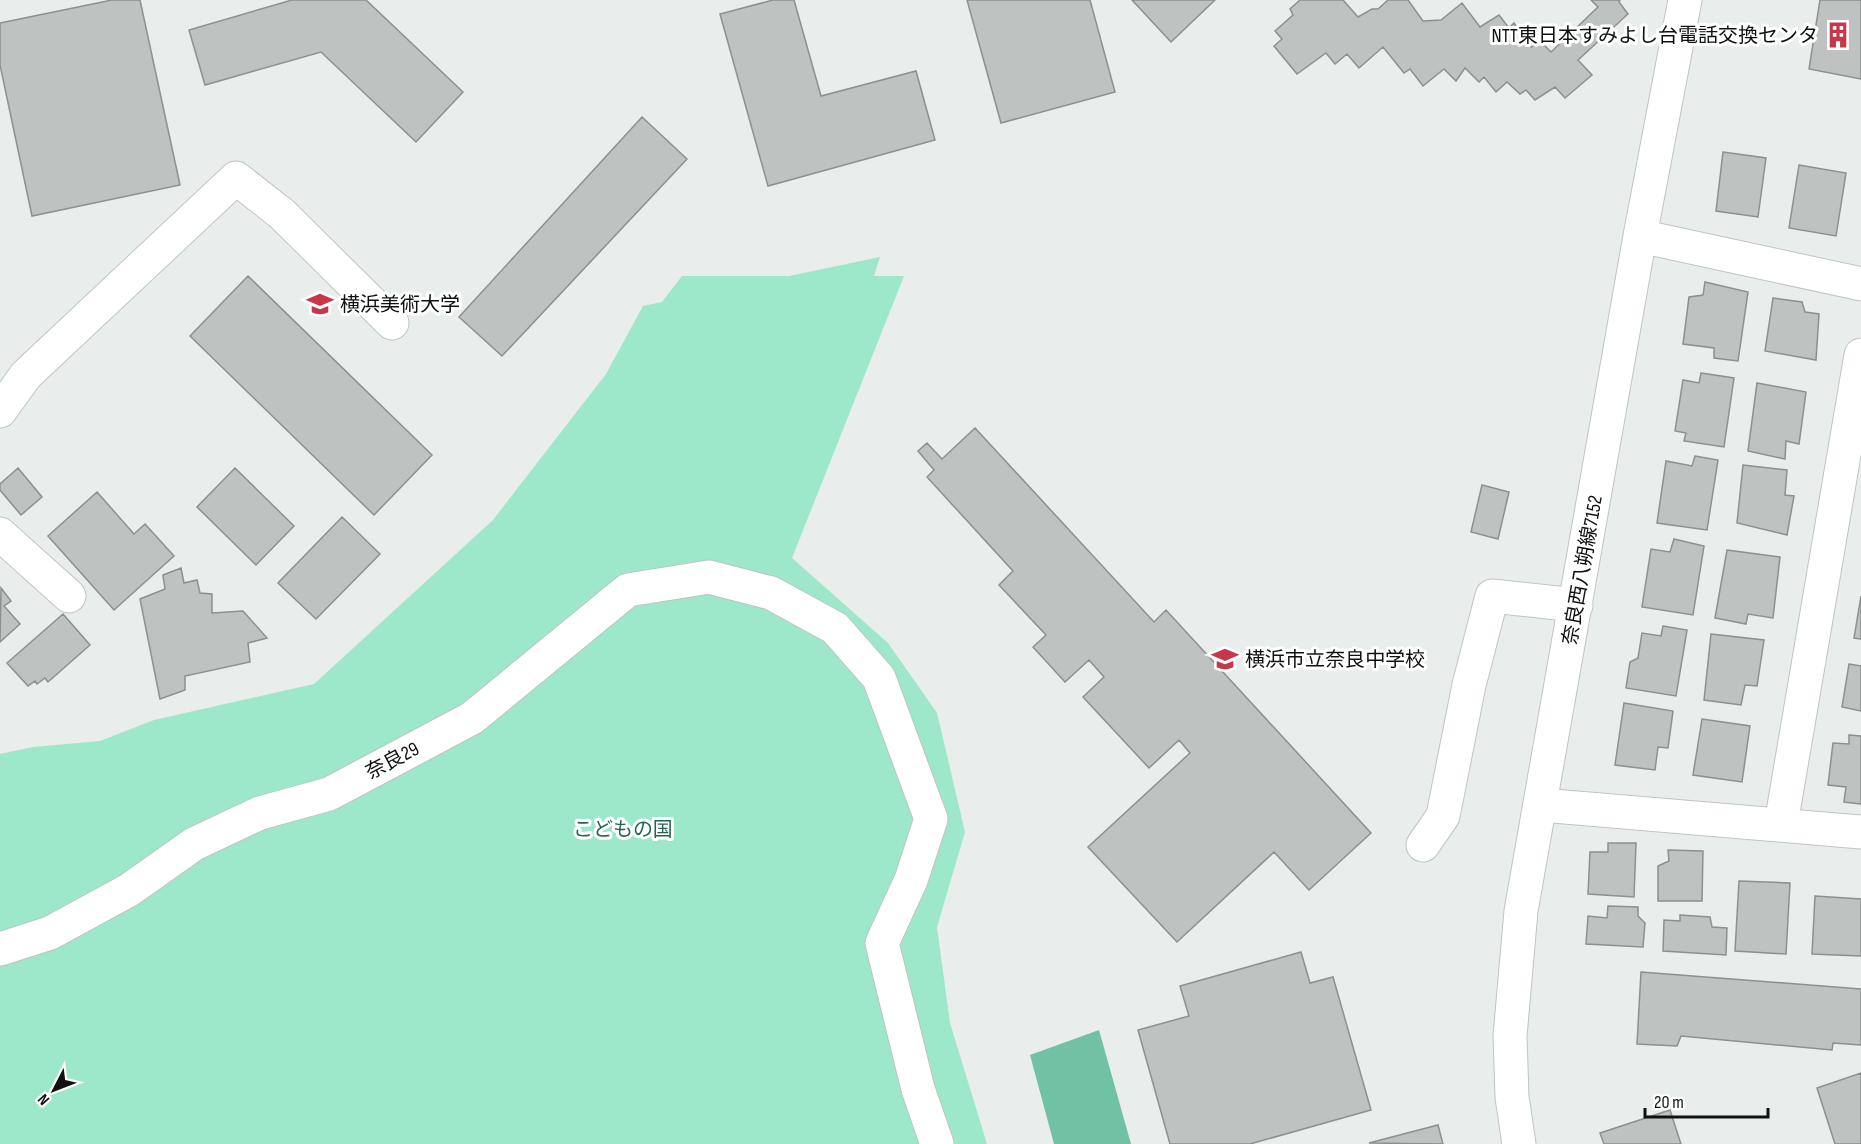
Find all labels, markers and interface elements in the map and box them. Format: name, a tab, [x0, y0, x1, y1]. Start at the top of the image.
building icon: NTT東日本すみよし台電話交換センタ	[1823, 20, 1853, 50]
place label: NTT東日本すみよし台電話交換センタ	[1491, 24, 1818, 48]
school or university icon: 横浜美術大学	[305, 289, 335, 319]
place label: 横浜美術大学	[340, 293, 460, 317]
street label: 奈良西八朔線7152	[1558, 494, 1608, 647]
school or university icon: 横浜市立奈良中学校	[1210, 644, 1240, 674]
place label: 横浜市立奈良中学校	[1245, 648, 1425, 672]
street label: 奈良29	[362, 737, 423, 785]
park label: こどもの国	[573, 818, 673, 842]
north arrow	[24, 1060, 84, 1120]
scale bar	[1645, 1081, 1768, 1119]
text: N	[34, 1090, 54, 1109]
text: 20 m	[1654, 1092, 1684, 1113]

